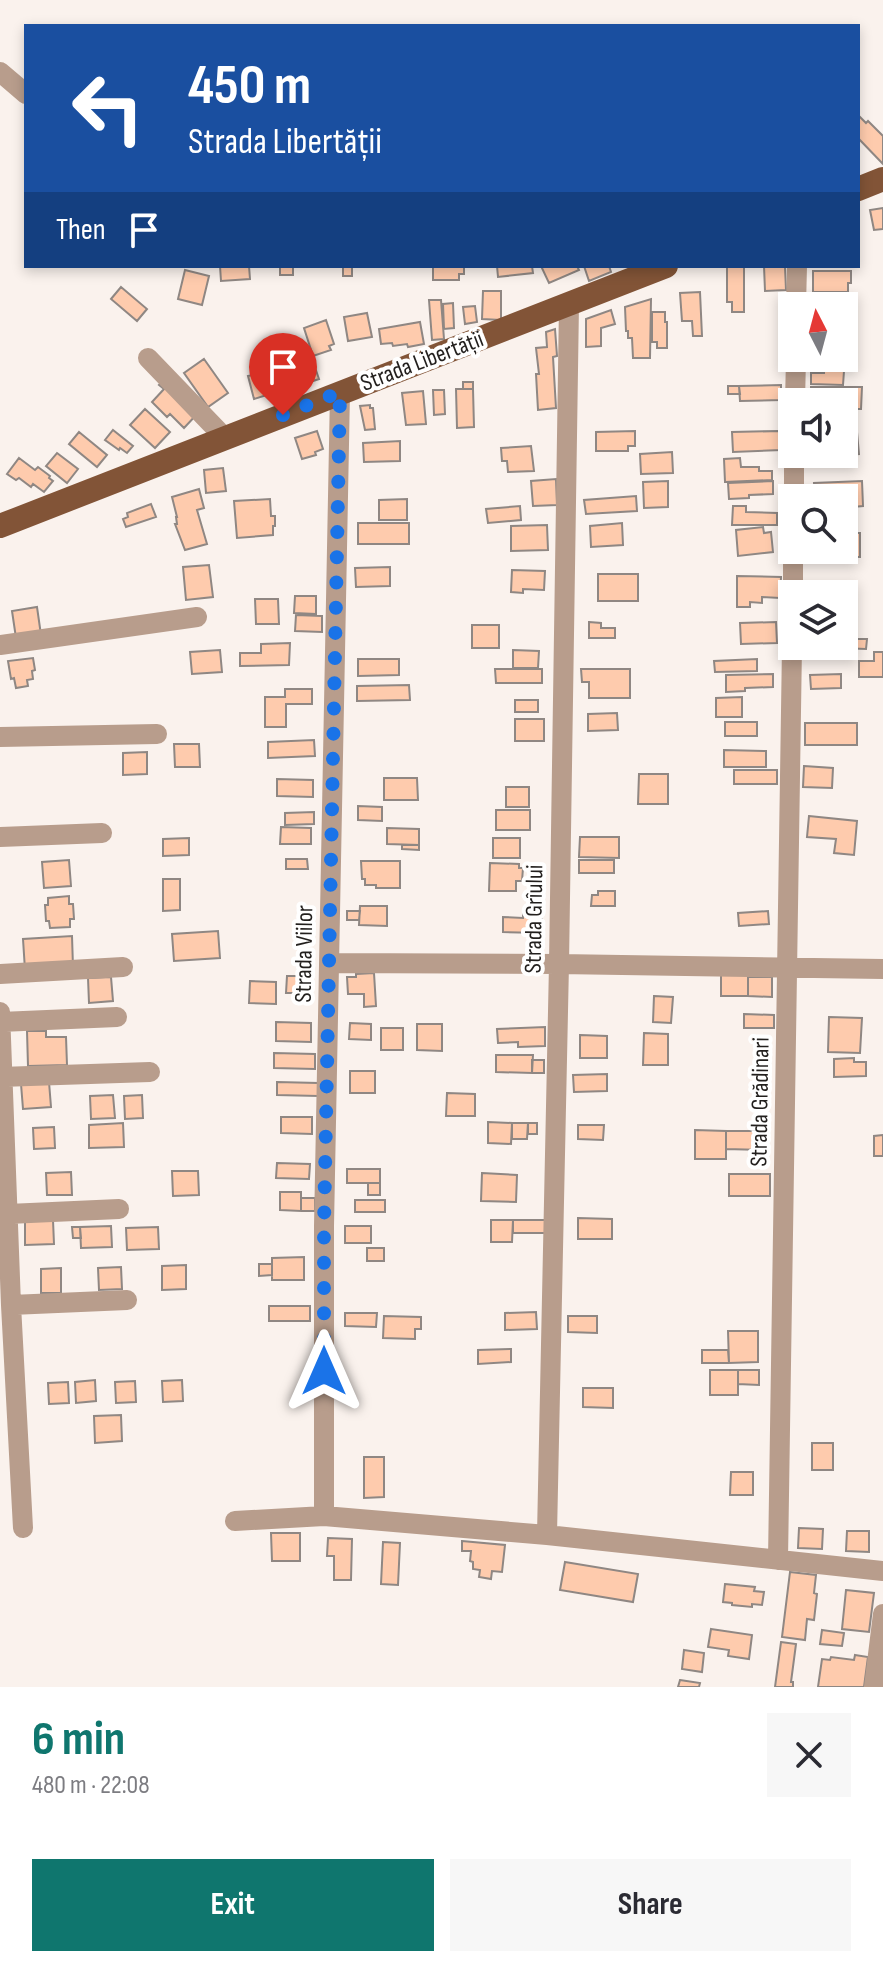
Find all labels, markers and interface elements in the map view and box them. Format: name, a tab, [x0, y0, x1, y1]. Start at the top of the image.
text: 450 m	[188, 53, 311, 120]
icon: left	[56, 56, 160, 160]
text: Strada Libertății	[188, 121, 382, 164]
icon: arrive	[122, 208, 166, 252]
text: Then	[56, 212, 106, 248]
north arrow	[778, 292, 858, 372]
map controls	[778, 292, 858, 660]
street label: Strada Libertății	[356, 324, 488, 398]
pin	[249, 333, 317, 415]
icon: arrive	[261, 345, 305, 389]
button: sound	[778, 388, 858, 468]
button: search	[778, 484, 858, 564]
button: layers	[778, 580, 858, 660]
street label: Strada Grîului	[519, 864, 549, 974]
street label: Strada Viilor	[289, 905, 319, 1003]
street label: Strada Grădinari	[744, 1037, 776, 1167]
position arrow	[282, 1329, 366, 1413]
text: 6 min	[32, 1711, 125, 1768]
button: close	[767, 1713, 851, 1797]
text: 480 m · 22:08	[32, 1770, 150, 1801]
button: Exit	[32, 1859, 434, 1951]
button: Share	[450, 1859, 851, 1951]

